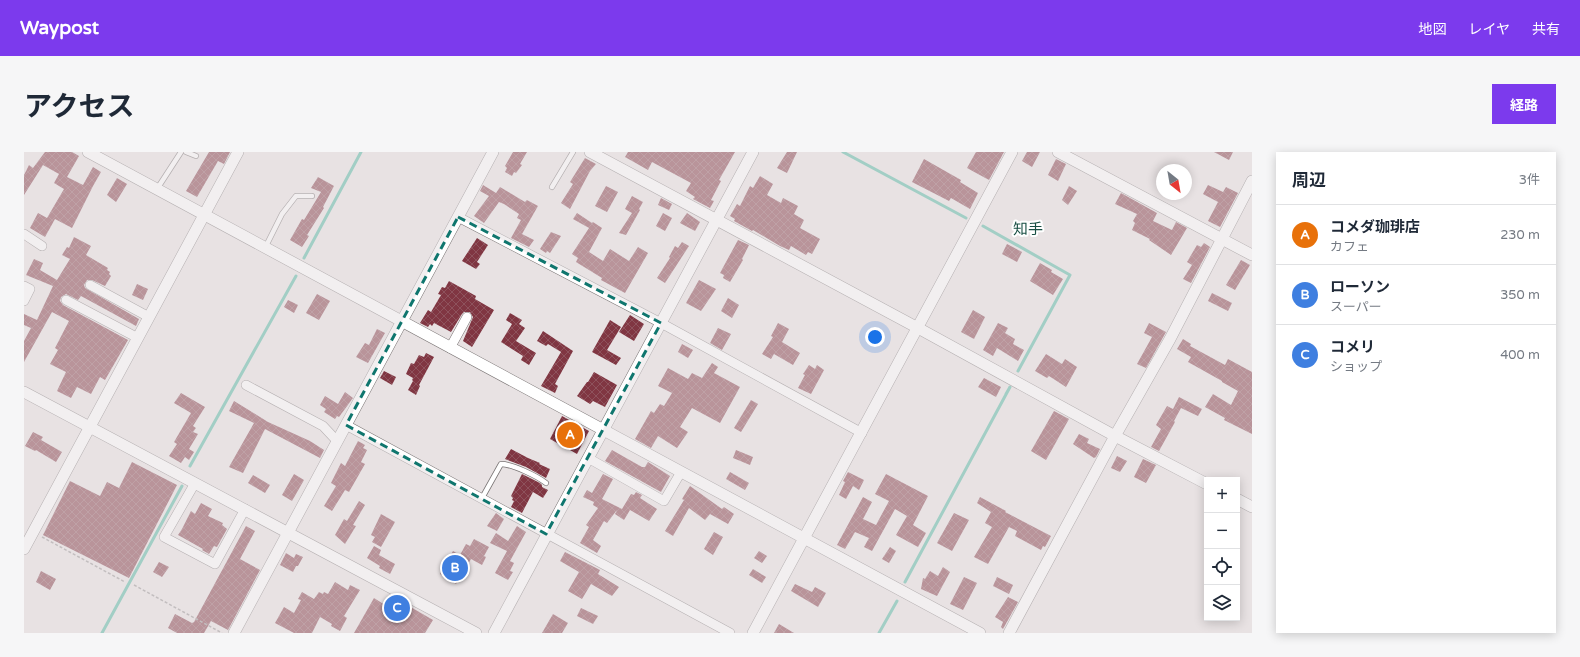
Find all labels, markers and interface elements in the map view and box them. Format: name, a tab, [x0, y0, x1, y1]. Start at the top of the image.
text: Waypost	[20, 17, 99, 39]
text: 地図	[1418, 21, 1446, 38]
text: レイヤ	[1468, 21, 1510, 38]
text: 共有	[1532, 21, 1560, 38]
button: 経路	[1492, 84, 1556, 124]
text: アクセス	[24, 90, 135, 124]
north arrow	[1156, 164, 1192, 200]
text: 周辺	[1292, 170, 1326, 191]
text: 3件	[1519, 172, 1540, 188]
text: コメダ珈琲店	[1330, 218, 1420, 236]
district label: 知手	[1013, 220, 1043, 238]
text: A	[1300, 227, 1310, 243]
text: 230 m	[1500, 227, 1540, 243]
text: カフェ	[1330, 239, 1369, 255]
text: ローソン	[1330, 278, 1390, 296]
text: B	[1300, 287, 1310, 303]
text: 350 m	[1500, 287, 1540, 303]
text: スーパー	[1330, 299, 1382, 315]
your location	[865, 327, 885, 347]
text: コメリ	[1330, 338, 1375, 356]
text: C	[1300, 347, 1310, 363]
text: 400 m	[1500, 347, 1540, 363]
text: ショップ	[1330, 359, 1382, 375]
pin: A	[557, 420, 583, 450]
map controls	[1204, 477, 1240, 621]
button: +	[1204, 477, 1240, 513]
button: −	[1204, 513, 1240, 549]
button: locate	[1204, 549, 1240, 585]
pin: B	[442, 553, 468, 583]
button: layers	[1204, 585, 1240, 621]
pin: C	[384, 593, 410, 623]

